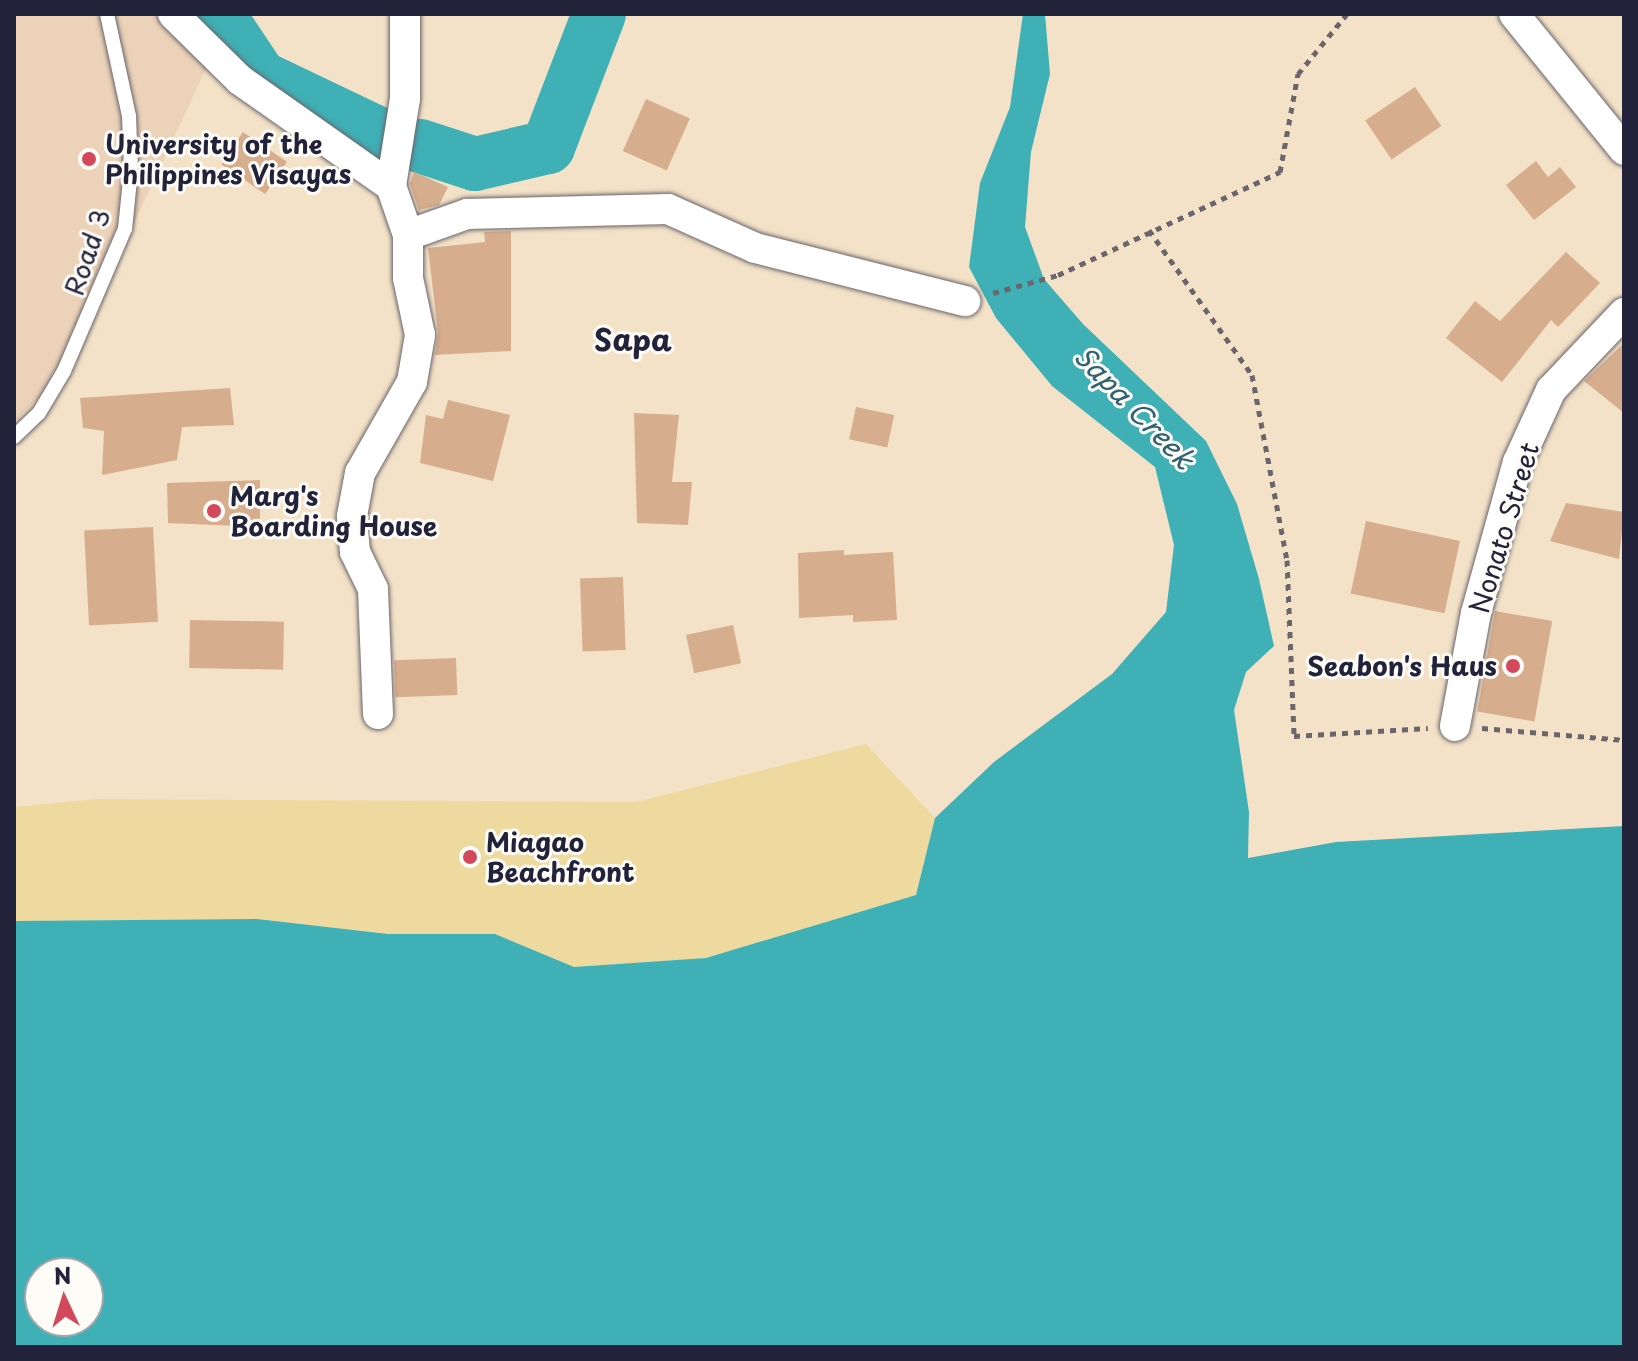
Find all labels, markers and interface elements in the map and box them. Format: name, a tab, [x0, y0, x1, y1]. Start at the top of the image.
place label: University of the Philippines Visayas	[105, 128, 352, 190]
marker: University of the Philippines Visayas	[80, 150, 98, 168]
street label: Road 3	[58, 205, 116, 299]
district label: Sapa	[594, 321, 672, 357]
water label: Sapa Creek	[1068, 338, 1202, 476]
street label: Nonato Street	[1463, 438, 1545, 618]
place label: Marg's Boarding House	[230, 480, 439, 542]
marker: Marg's Boarding House	[205, 502, 223, 520]
place label: Seabon's Haus	[1307, 650, 1497, 682]
marker: Seabon's Haus	[1504, 657, 1522, 675]
place label: Miagao Beachfront	[486, 826, 635, 888]
marker: Miagao Beachfront	[461, 848, 479, 866]
north arrow	[24, 1257, 104, 1337]
text: N	[53, 1257, 72, 1292]

